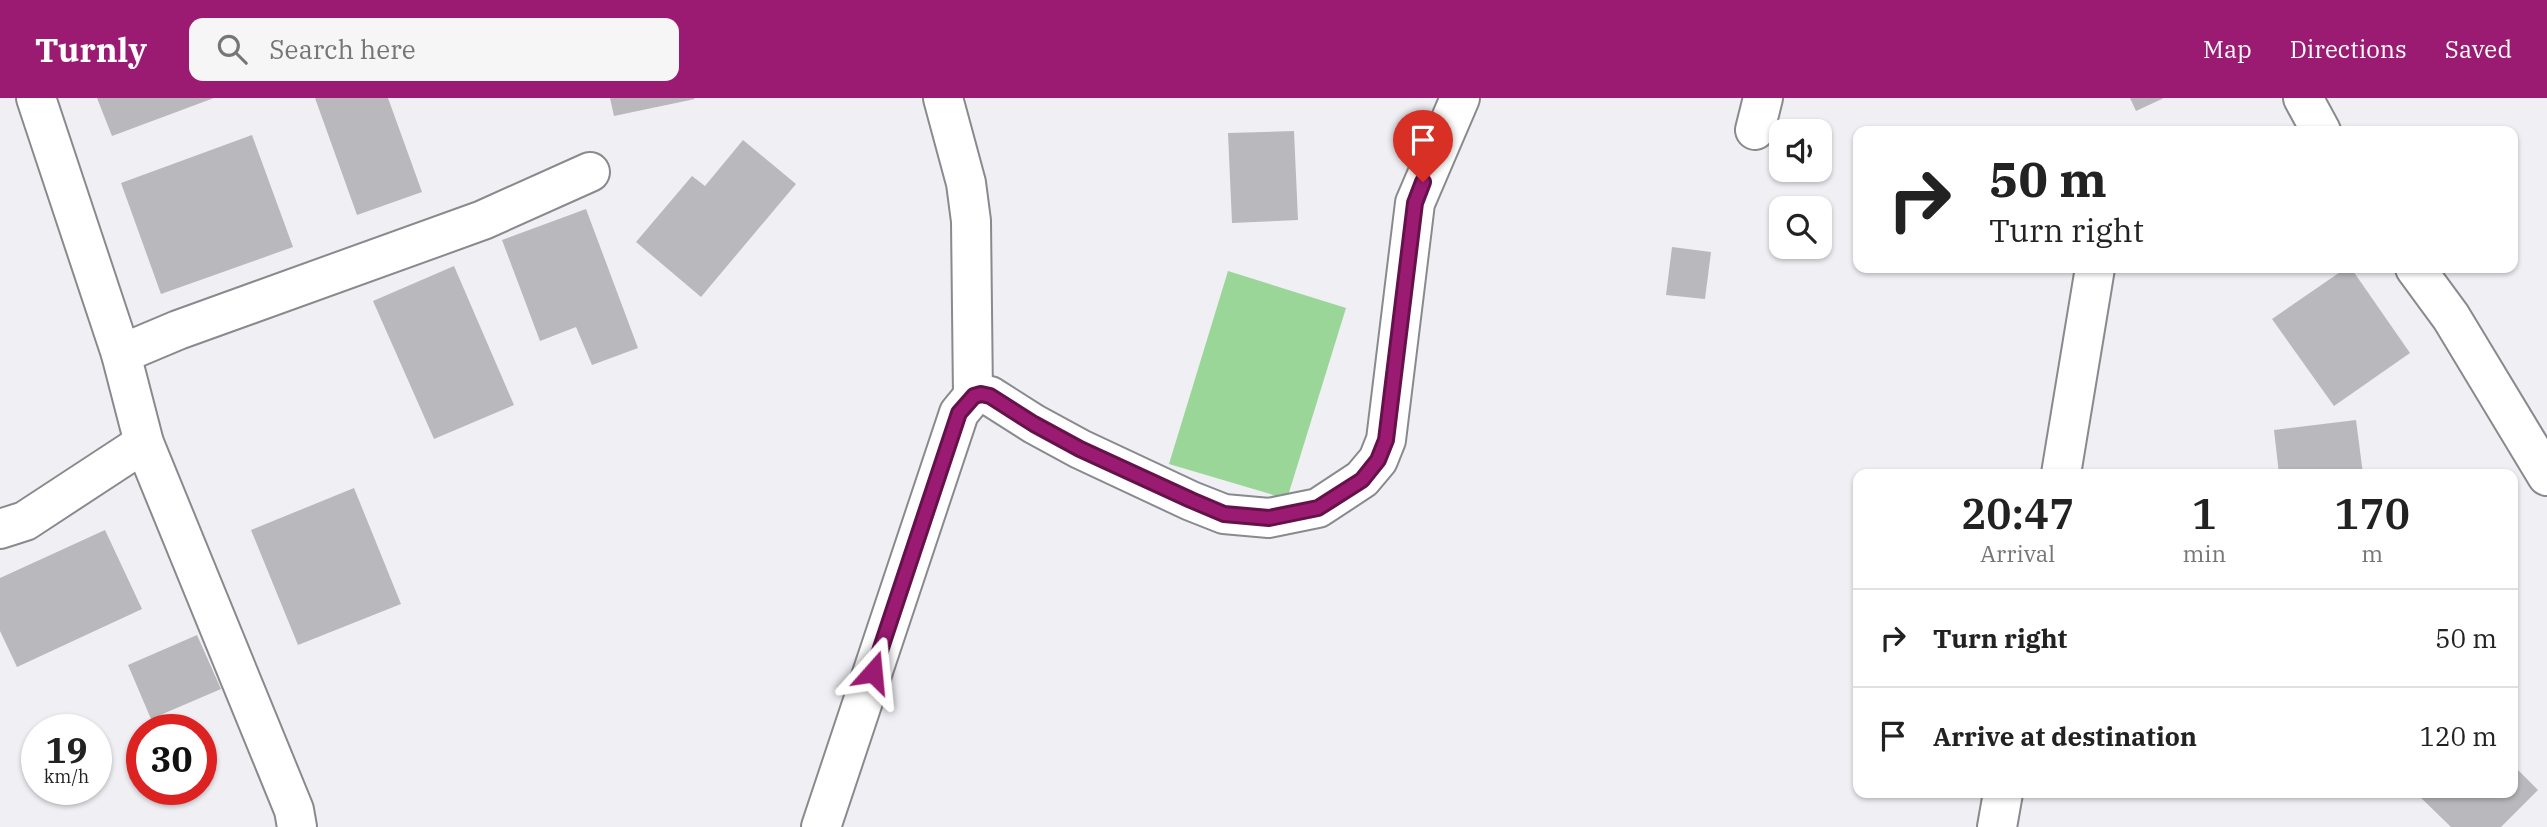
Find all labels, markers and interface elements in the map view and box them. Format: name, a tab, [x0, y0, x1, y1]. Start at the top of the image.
search box	[189, 18, 679, 81]
text: Turnly	[35, 28, 147, 71]
icon: search	[213, 30, 251, 68]
text: Search here	[269, 32, 416, 66]
text: Map	[2203, 33, 2252, 65]
text: Directions	[2290, 33, 2407, 65]
text: Saved	[2445, 33, 2512, 65]
pin	[1393, 110, 1453, 182]
map controls	[1769, 119, 1832, 259]
button: sound	[1769, 119, 1832, 182]
icon: arrive	[1404, 121, 1442, 159]
text: 50 m	[1989, 147, 2107, 210]
icon: right	[1874, 154, 1965, 245]
button: search	[1769, 196, 1832, 259]
text: Turn right	[1989, 209, 2144, 251]
text: 20:47	[1961, 486, 2074, 541]
text: 1	[2192, 486, 2217, 541]
text: 170	[2334, 486, 2410, 541]
text: Arrival	[1980, 538, 2055, 568]
text: min	[2182, 538, 2226, 568]
text: m	[2361, 538, 2383, 568]
icon: right	[1874, 619, 1912, 657]
text: Turn right	[1933, 621, 2067, 655]
text: 50 m	[2435, 621, 2497, 655]
position arrow	[836, 635, 910, 709]
speed limit sign: 30	[126, 714, 217, 805]
icon: arrive	[1874, 717, 1912, 755]
text: Arrive at destination	[1933, 719, 2197, 753]
text: 120 m	[2419, 719, 2497, 753]
text: 19	[45, 727, 88, 773]
text: km/h	[44, 765, 89, 788]

